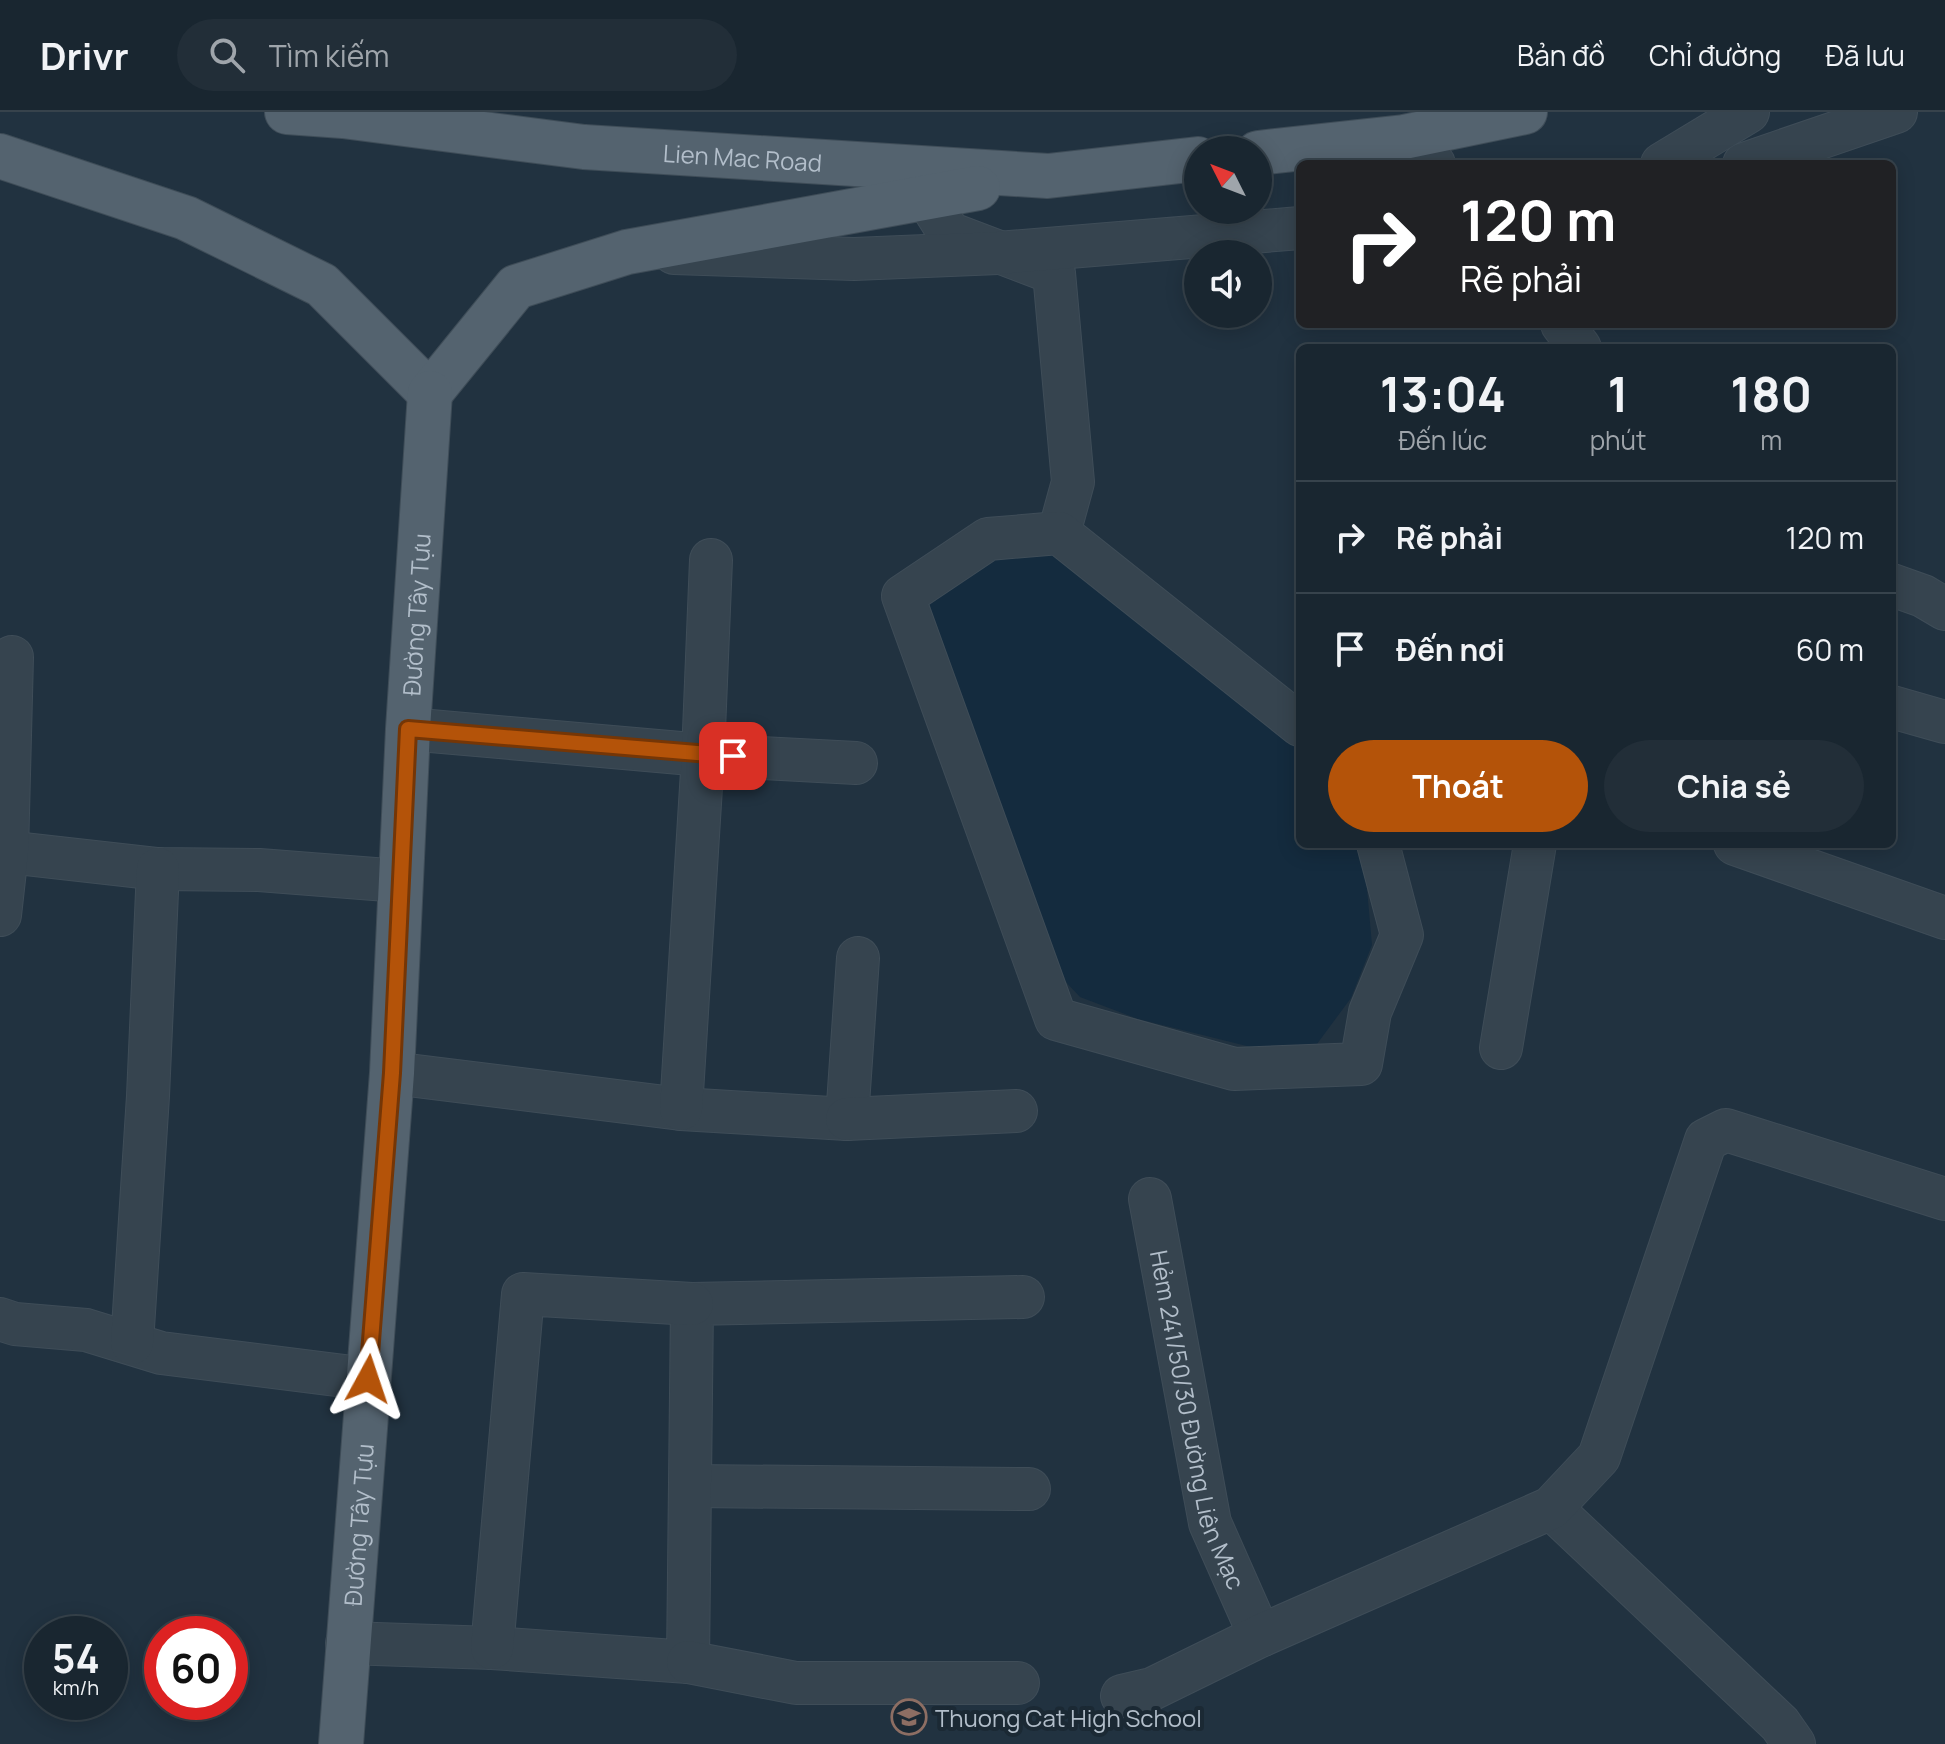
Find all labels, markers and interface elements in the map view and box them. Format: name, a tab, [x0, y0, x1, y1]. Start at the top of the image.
search box	[177, 19, 737, 91]
text: Drivr	[40, 29, 129, 81]
icon: search	[205, 33, 249, 77]
text: Tìm kiếm	[269, 35, 389, 76]
text: Bản đồ	[1517, 36, 1605, 74]
text: Chỉ đường	[1649, 36, 1781, 74]
text: Đã lưu	[1825, 36, 1905, 74]
street label: Lien Mac Road	[662, 135, 823, 178]
north arrow	[1184, 136, 1272, 224]
map controls	[1184, 136, 1272, 328]
text: 120 m	[1460, 181, 1616, 258]
icon: right	[1328, 192, 1432, 296]
button: sound	[1184, 240, 1272, 328]
text: Rẽ phải	[1460, 254, 1582, 303]
text: 13:04	[1380, 361, 1506, 426]
text: 1	[1608, 361, 1629, 426]
text: 180	[1730, 361, 1812, 426]
text: Đến lúc	[1399, 422, 1487, 458]
text: phút	[1590, 422, 1646, 458]
text: m	[1760, 422, 1782, 458]
icon: right	[1328, 515, 1372, 559]
text: Rẽ phải	[1396, 517, 1503, 558]
text: 120 m	[1785, 517, 1864, 558]
street label: Đường Tây Tựu	[394, 532, 437, 697]
icon: arrive	[1328, 627, 1372, 671]
text: Đến nơi	[1396, 629, 1505, 670]
text: 60 m	[1796, 629, 1864, 670]
pin	[699, 722, 767, 790]
icon: arrive	[711, 734, 755, 778]
button: Thoát	[1328, 740, 1588, 832]
button: Chia sẻ	[1604, 740, 1864, 832]
street label: Hẻm 241/50/30 Đường Liên Mạc	[1143, 1247, 1254, 1594]
position arrow	[326, 1337, 410, 1421]
street label: Đường Tây Tựu	[335, 1442, 380, 1607]
speed limit sign: 60	[144, 1616, 248, 1720]
text: 54	[52, 1630, 100, 1685]
text: km/h	[53, 1674, 99, 1701]
school or university icon: Thuong Cat High School	[890, 1698, 928, 1736]
place label: Thuong Cat High School	[935, 1701, 1202, 1734]

